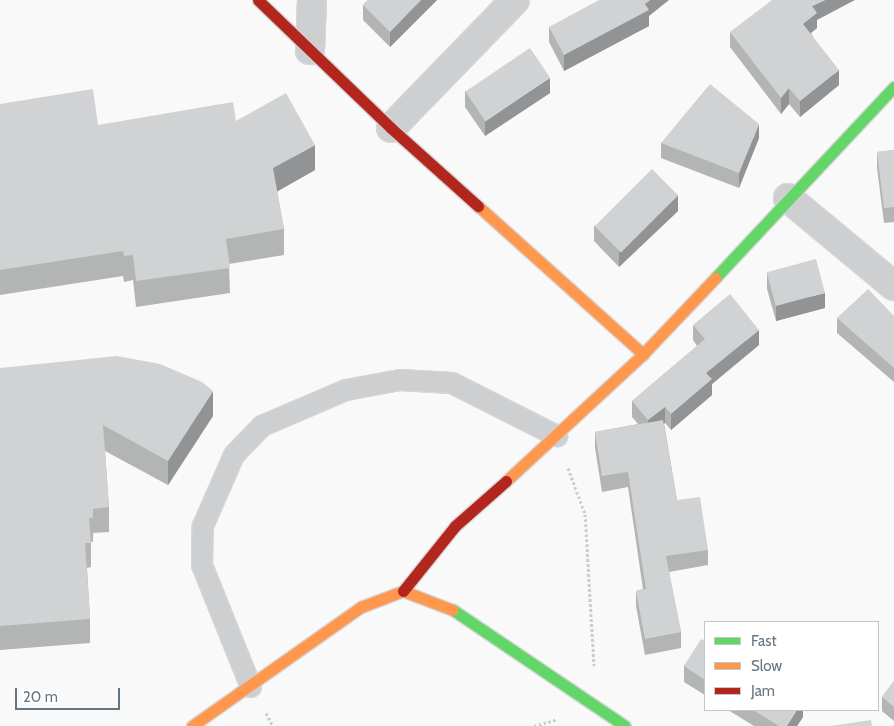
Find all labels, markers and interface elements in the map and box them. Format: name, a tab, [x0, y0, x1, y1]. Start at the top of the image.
legend	[704, 621, 879, 711]
text: Fast	[751, 632, 776, 650]
text: Slow	[751, 657, 782, 675]
scale bar	[18, 678, 122, 710]
text: Jam	[751, 682, 775, 700]
text: 20 m	[23, 688, 58, 706]

